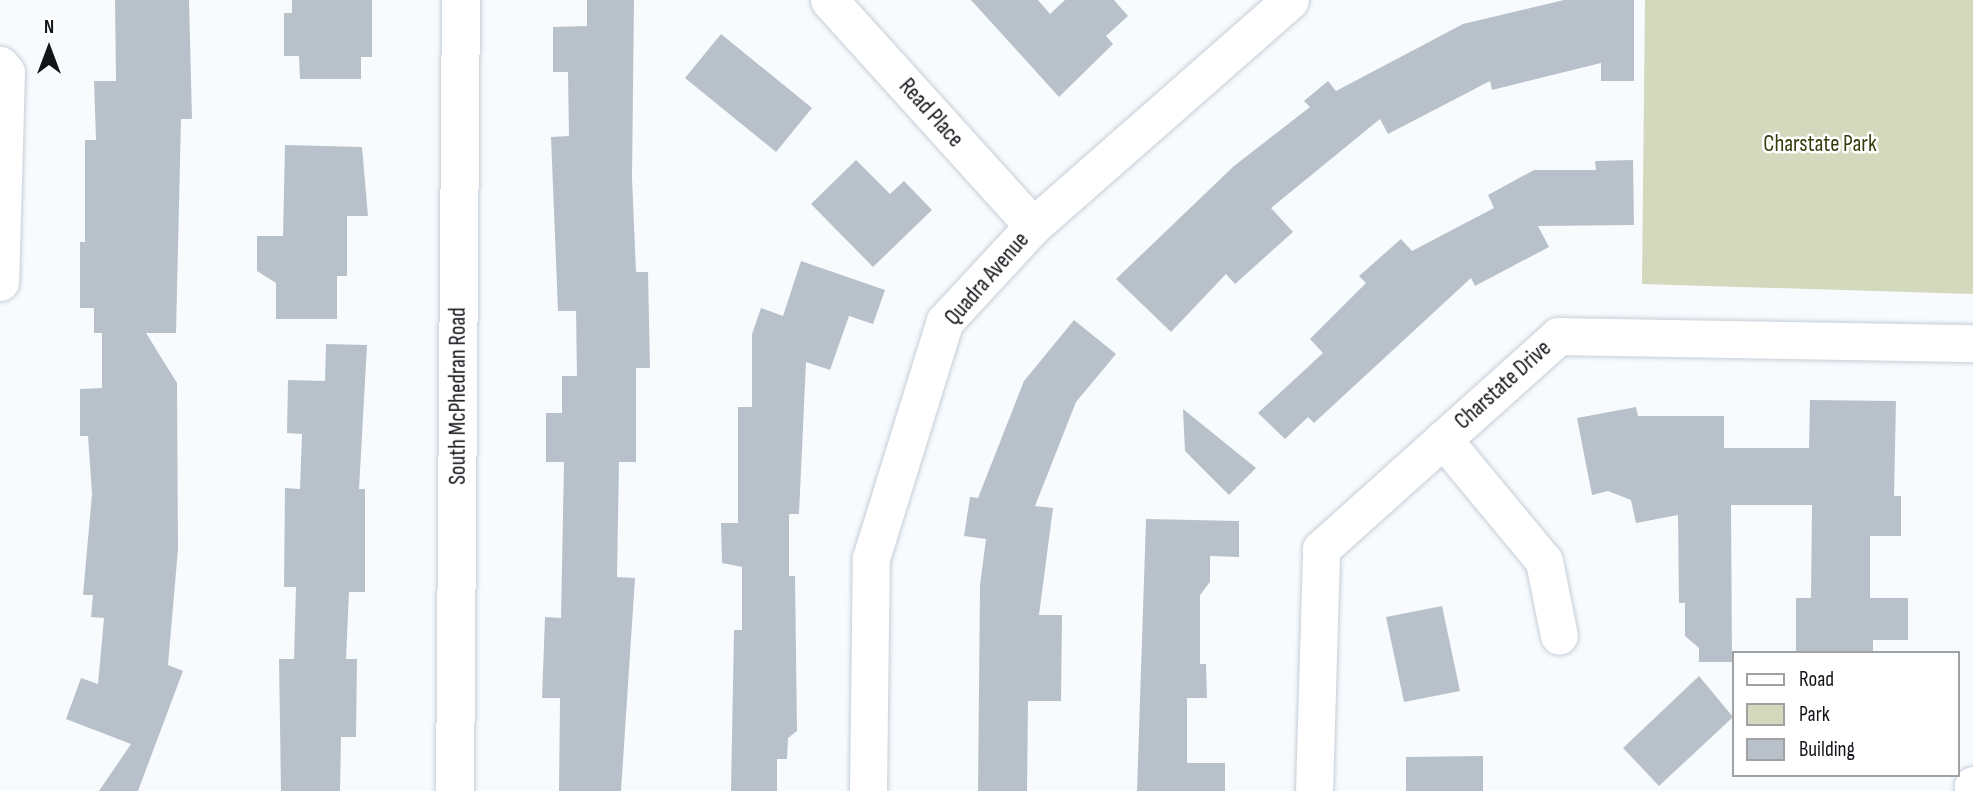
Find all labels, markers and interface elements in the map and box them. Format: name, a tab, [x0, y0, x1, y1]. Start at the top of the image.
north arrow	[14, 14, 84, 84]
text: N	[44, 16, 54, 39]
street label: Read Place	[893, 73, 969, 153]
park label: Charstate Park	[1763, 130, 1877, 158]
street label: Quadra Avenue	[939, 227, 1035, 331]
street label: South McPhedran Road	[444, 307, 472, 485]
street label: Charstate Drive	[1449, 335, 1557, 435]
legend	[1731, 651, 1959, 777]
text: Road	[1799, 667, 1834, 692]
text: Park	[1799, 702, 1830, 727]
text: Building	[1799, 737, 1855, 762]

